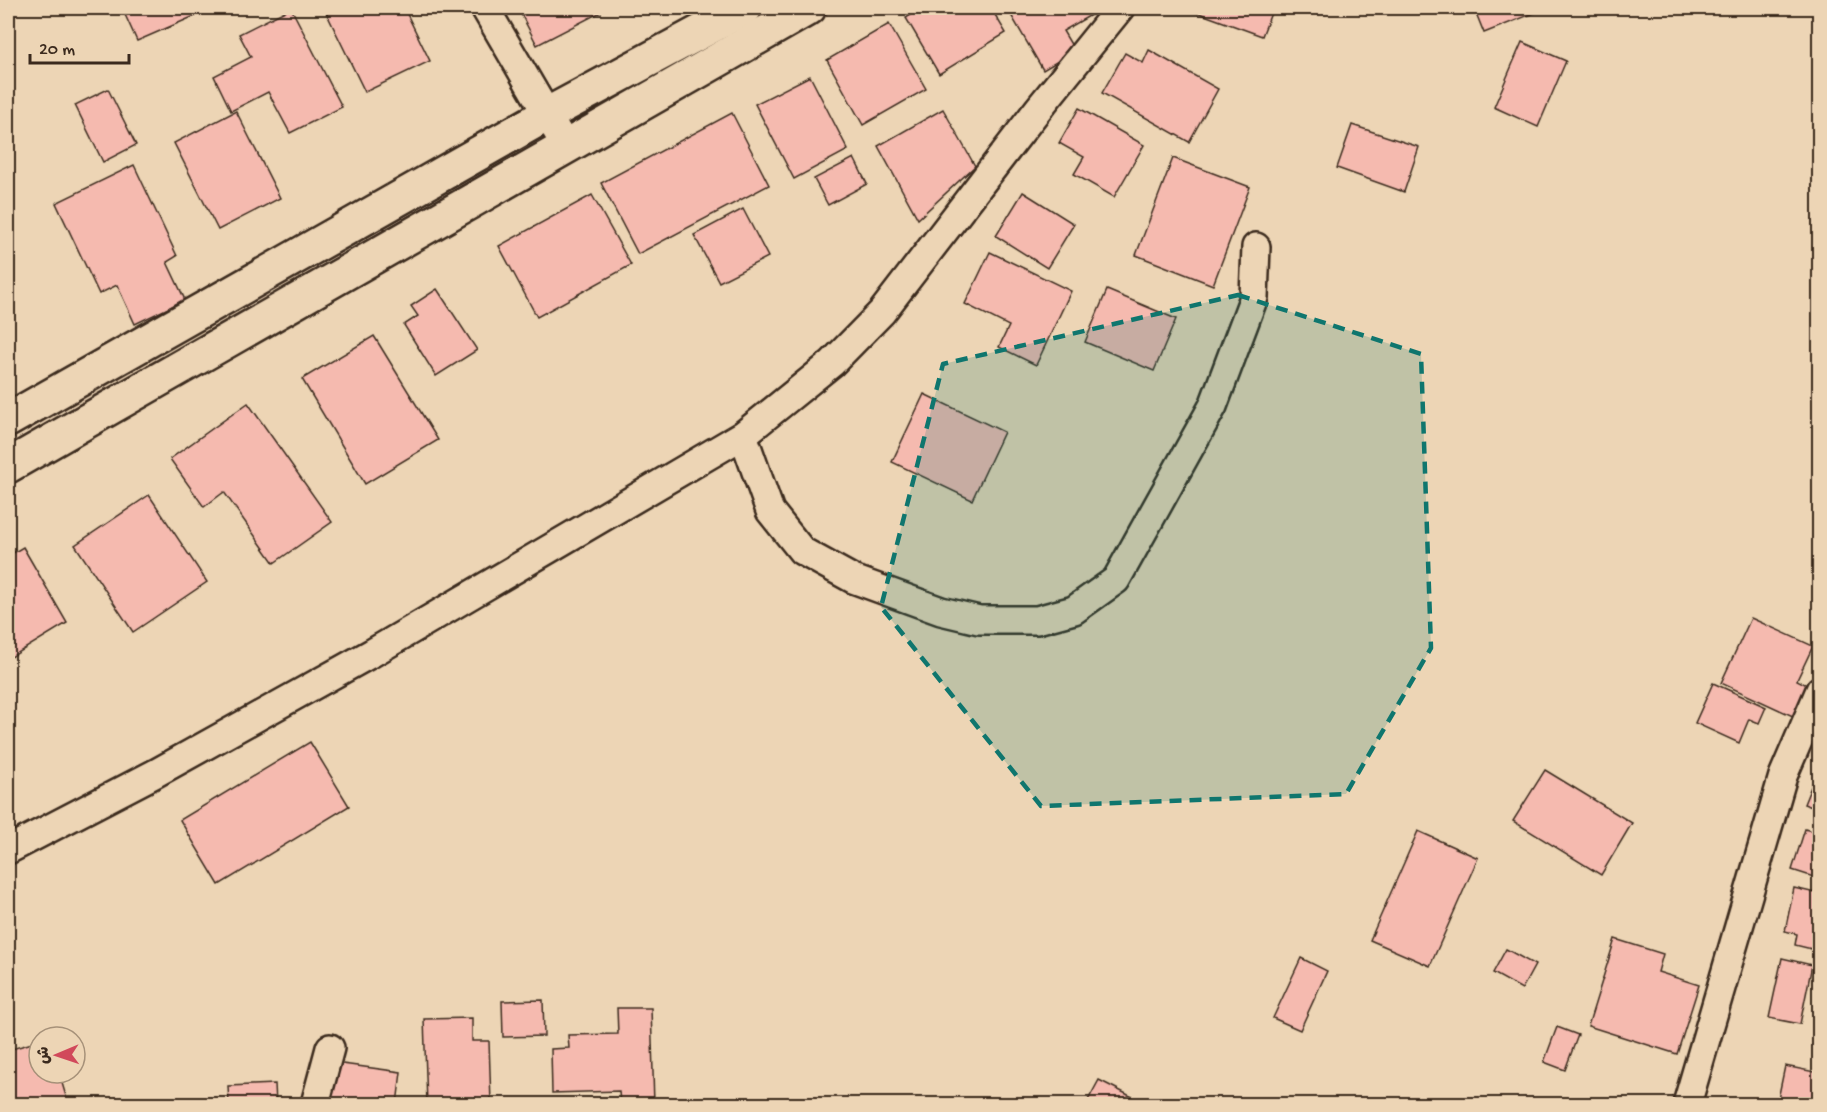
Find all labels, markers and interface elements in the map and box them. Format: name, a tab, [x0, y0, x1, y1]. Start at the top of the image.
scale bar	[30, 27, 129, 65]
text: 20 m	[39, 40, 75, 61]
north arrow	[27, 1025, 87, 1085]
text: ش	[36, 1046, 55, 1065]

